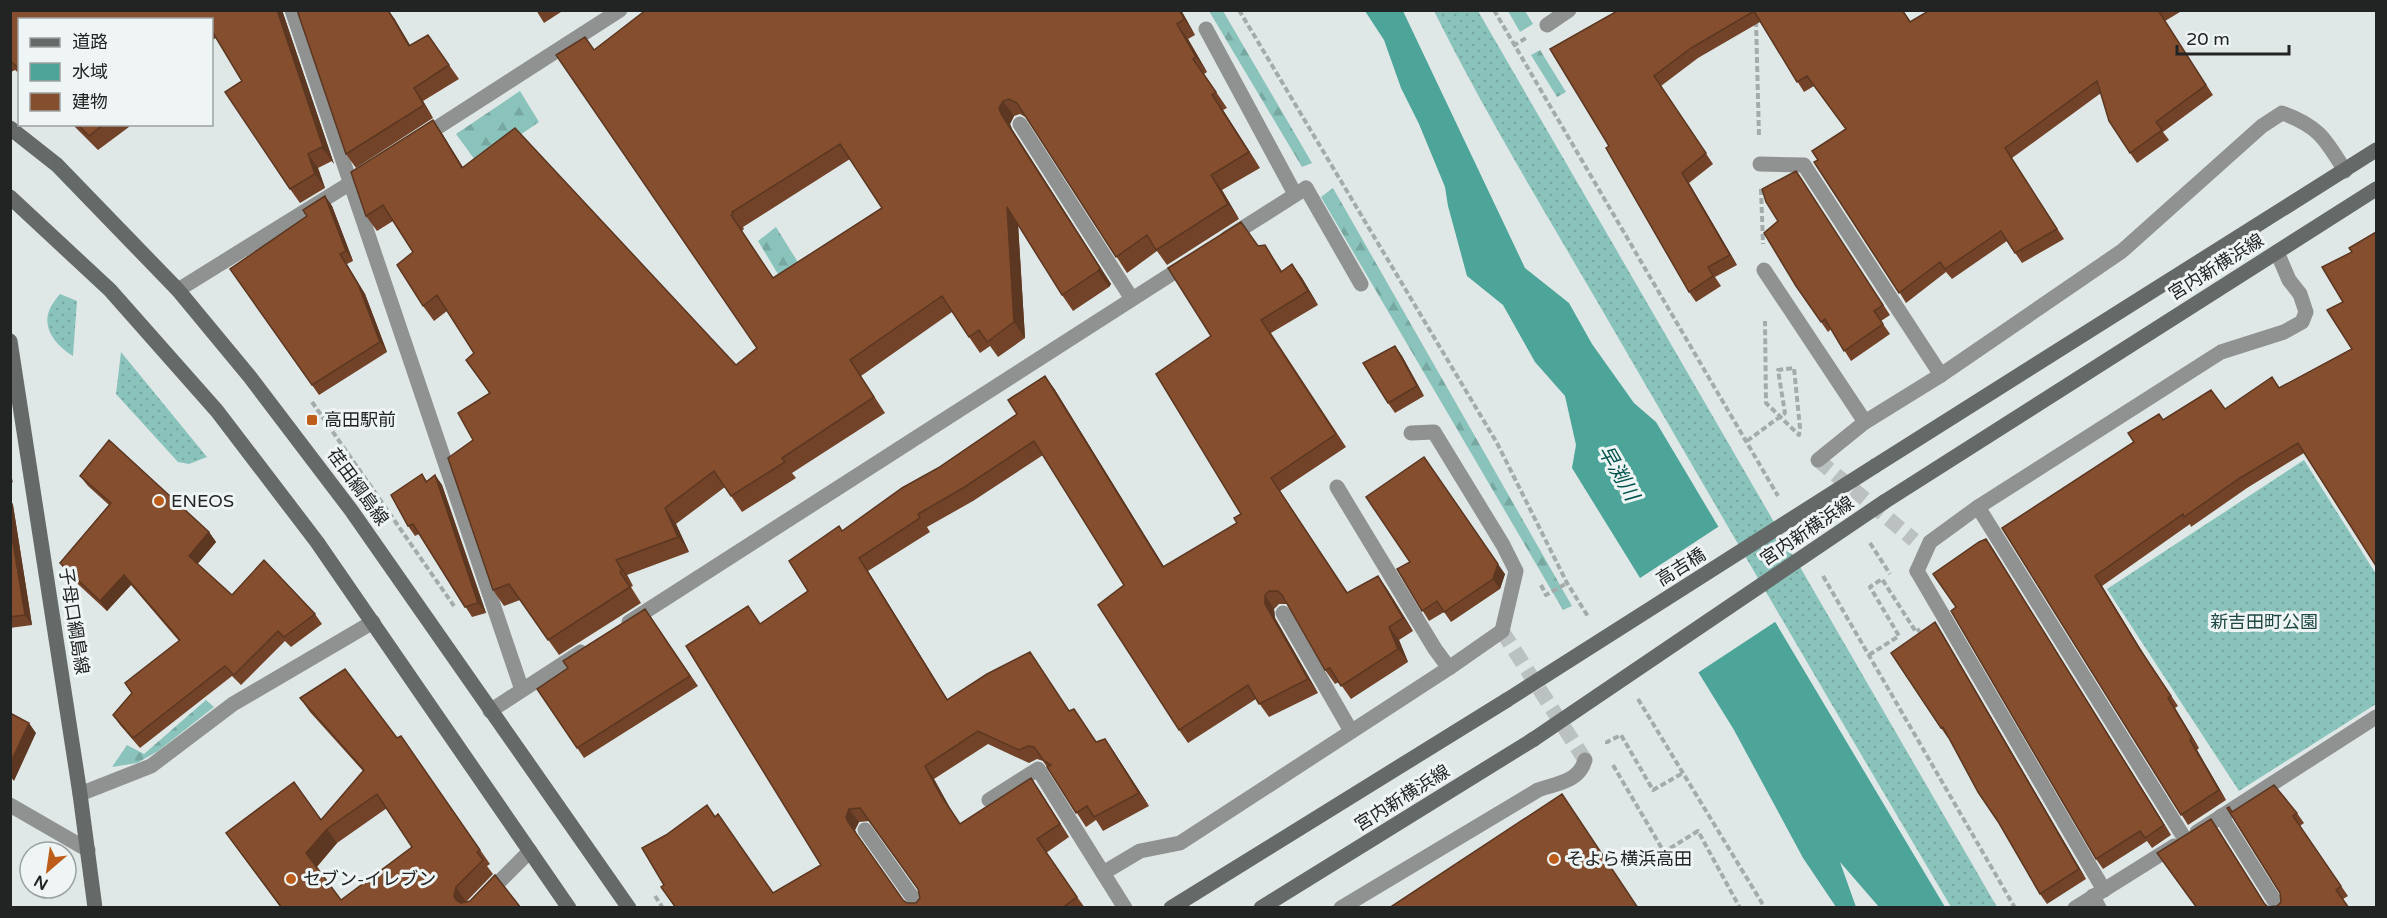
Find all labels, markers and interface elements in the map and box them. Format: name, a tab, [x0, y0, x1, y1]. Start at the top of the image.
legend	[18, 18, 213, 126]
scale bar	[2177, 18, 2290, 56]
text: 20 m	[2186, 28, 2230, 50]
text: 道路	[72, 31, 108, 53]
text: 水域	[72, 61, 108, 83]
text: 建物	[72, 91, 108, 113]
street label: 宮内新横浜線	[2164, 229, 2268, 305]
place label: 高田駅前	[324, 409, 396, 431]
marker: 高田駅前	[305, 413, 319, 427]
water label: 早渕川	[1593, 441, 1644, 507]
street label: 荏田綱島線	[323, 444, 393, 530]
place label: ENEOS	[171, 490, 234, 512]
street label: 宮内新横浜線	[1756, 492, 1858, 570]
marker: ENEOS	[152, 494, 166, 508]
street label: 高吉橋	[1652, 543, 1710, 591]
street label: 子母口綱島線	[55, 566, 93, 676]
park label: 新吉田町公園	[2210, 611, 2318, 633]
street label: 宮内新横浜線	[1350, 760, 1454, 836]
north arrow	[18, 840, 78, 900]
place label: そよら横浜高田	[1566, 848, 1692, 870]
marker: そよら横浜高田	[1547, 852, 1561, 866]
place label: セブン-イレブン	[303, 868, 436, 890]
text: N	[31, 870, 52, 894]
marker: セブン-イレブン	[284, 872, 298, 886]

